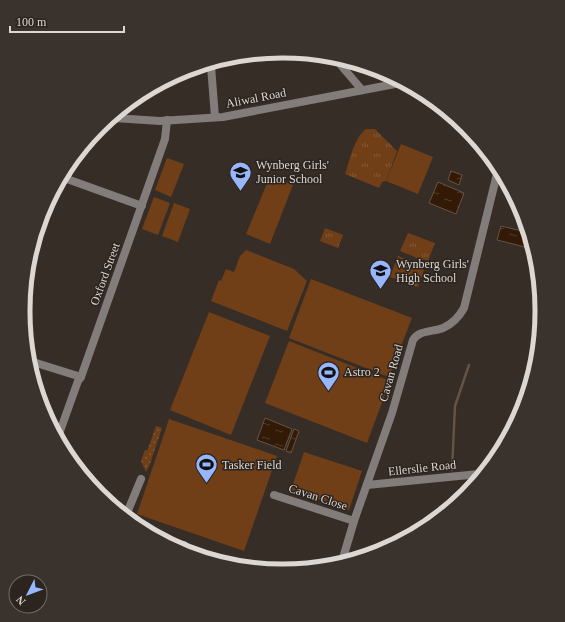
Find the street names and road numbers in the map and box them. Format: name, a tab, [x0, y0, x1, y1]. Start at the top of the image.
street label: Aliwal Road	[225, 85, 287, 111]
street label: Oxford Street	[87, 240, 123, 307]
street label: Cavan Road	[376, 343, 406, 403]
street label: Ellerslie Road	[387, 457, 457, 479]
street label: Cavan Close	[287, 481, 349, 513]

